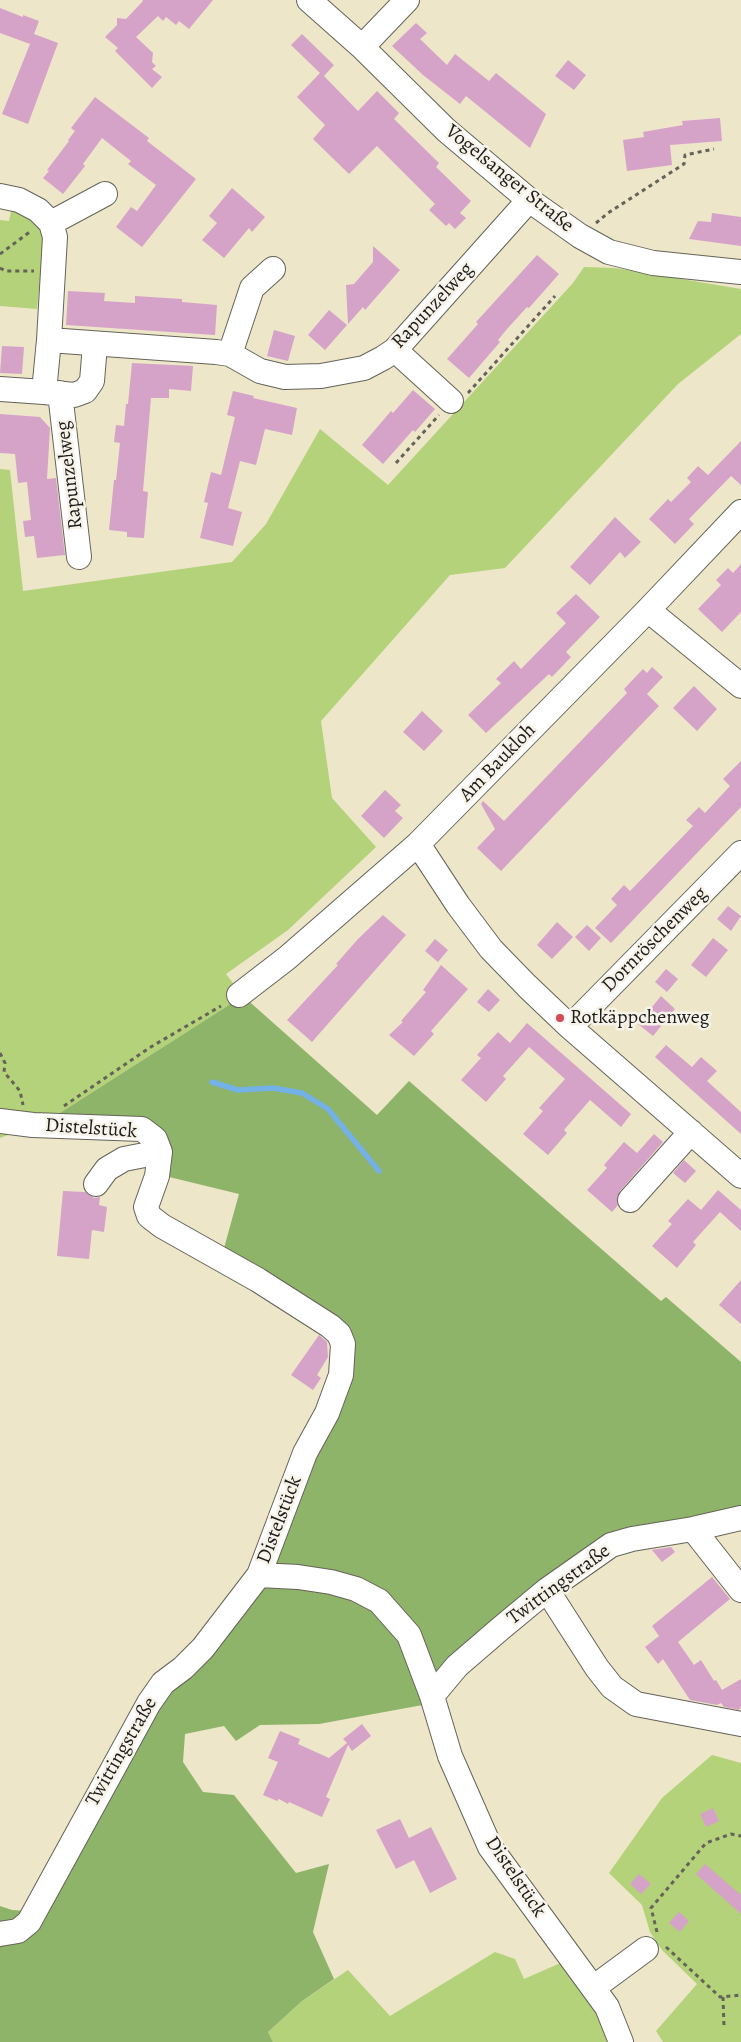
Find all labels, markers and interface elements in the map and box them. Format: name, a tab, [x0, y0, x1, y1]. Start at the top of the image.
street label: Vogelsanger Straße	[440, 120, 578, 238]
street label: Rapunzelweg	[387, 258, 479, 354]
street label: Rapunzelweg	[51, 419, 89, 531]
street label: Am Baukloh	[455, 719, 541, 807]
street label: Dornröschenweg	[597, 882, 713, 998]
place label: Rotkäppchenweg	[570, 1006, 709, 1030]
marker: Rotkäppchenweg	[554, 1012, 566, 1024]
street label: Distelstück	[44, 1114, 138, 1144]
street label: Distelstück	[252, 1473, 308, 1567]
street label: Twittingstraße	[503, 1540, 615, 1630]
street label: Twittingstraße	[81, 1693, 163, 1811]
street label: Distelstück	[479, 1832, 551, 1922]

